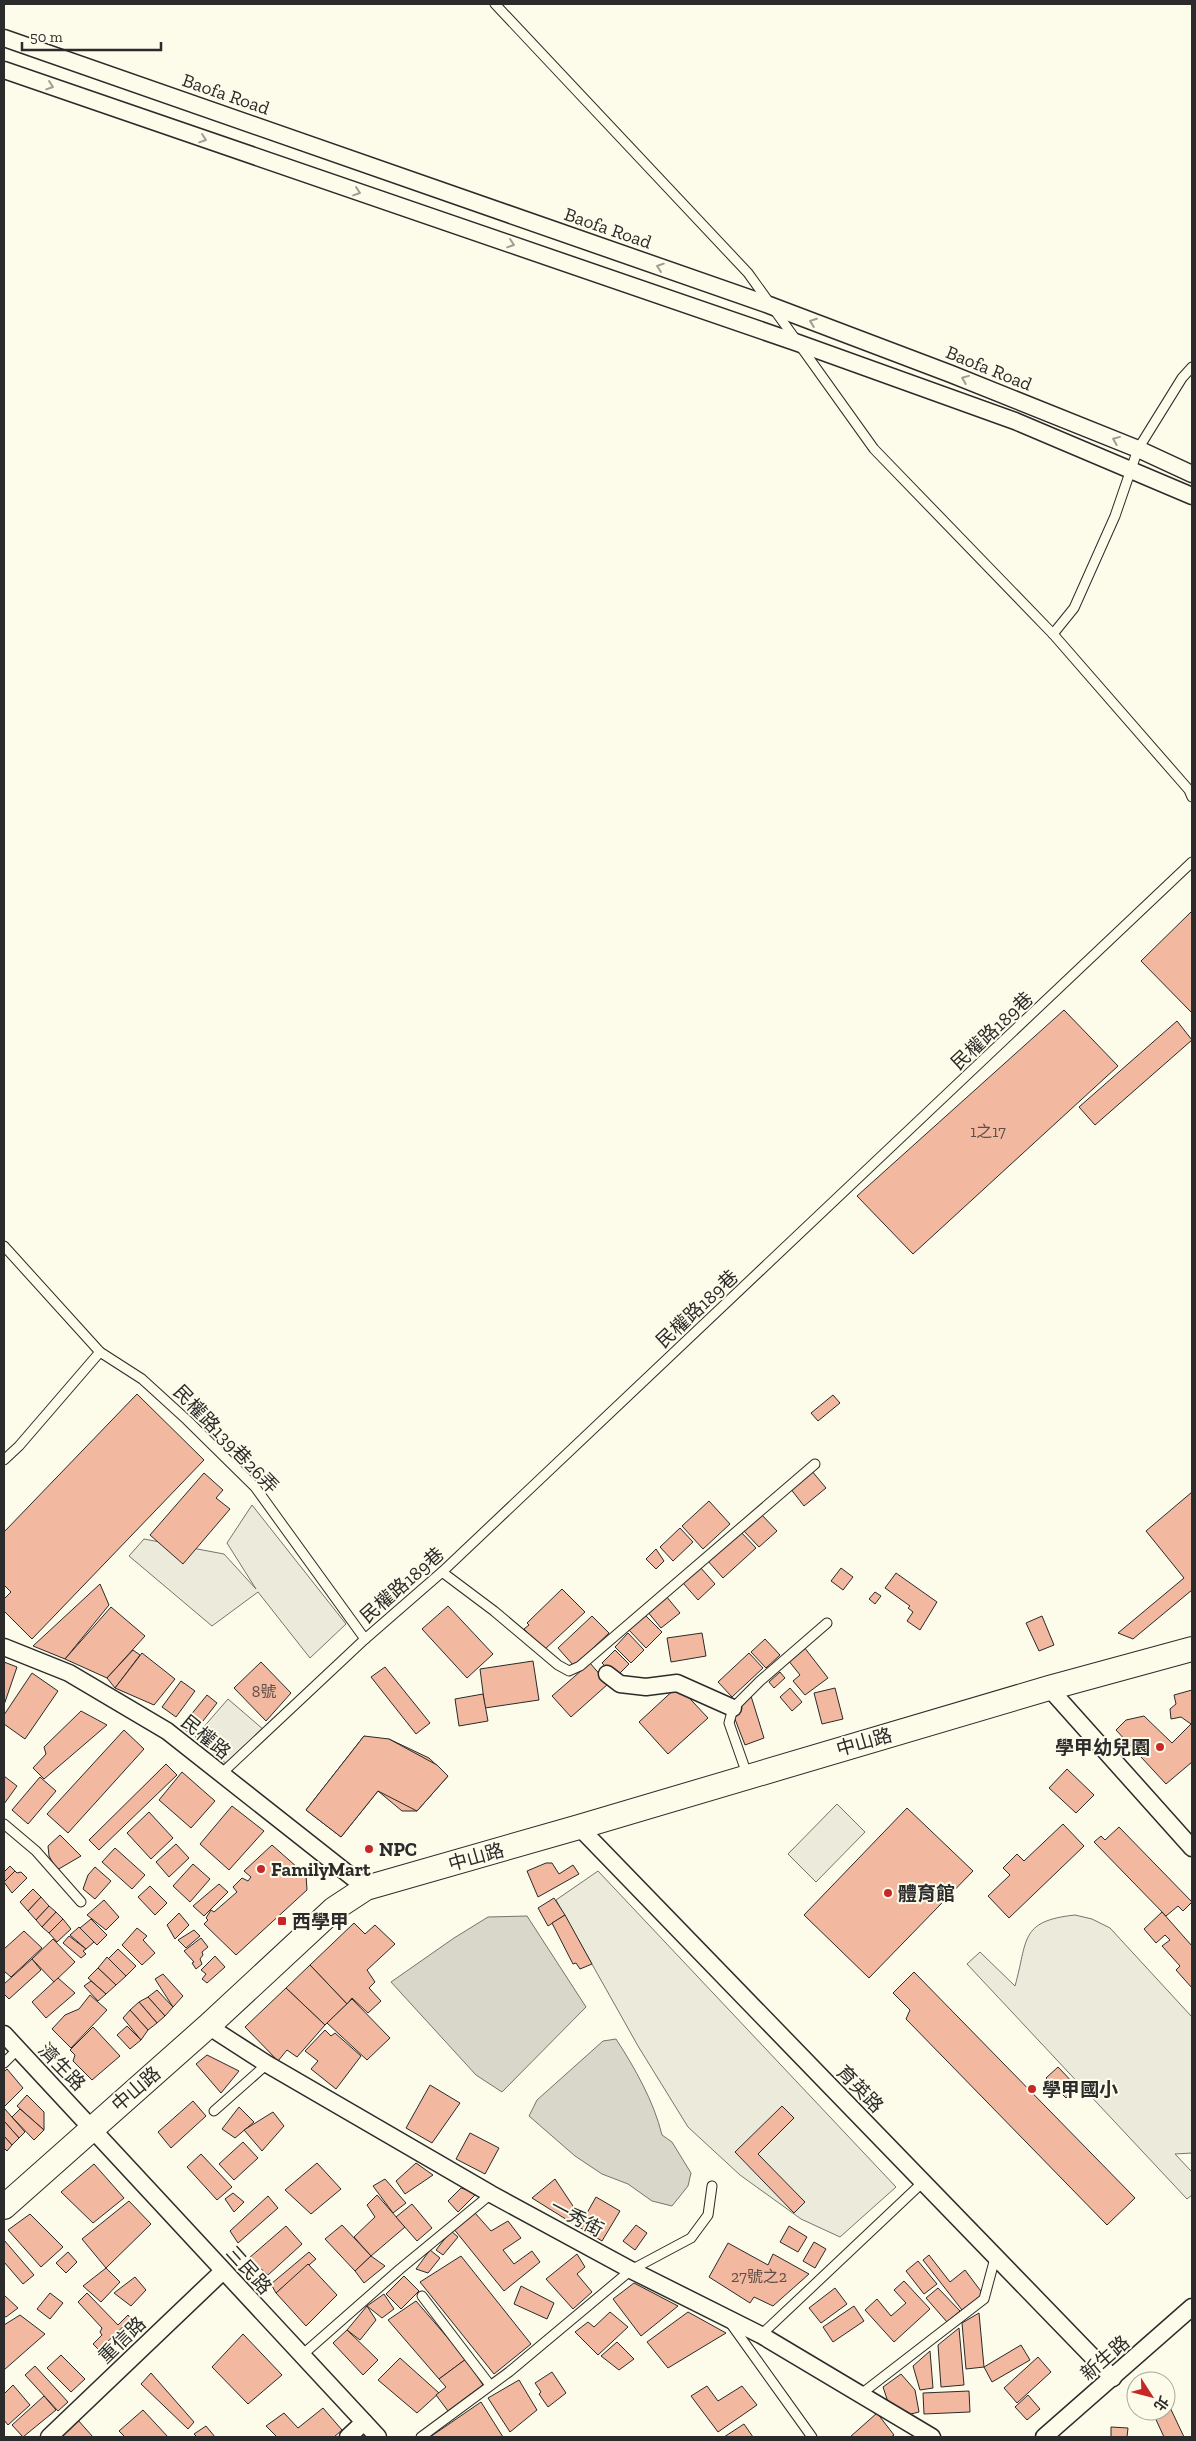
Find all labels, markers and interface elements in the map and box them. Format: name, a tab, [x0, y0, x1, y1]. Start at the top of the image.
scale bar	[22, 20, 161, 52]
text: 50 m	[30, 28, 63, 46]
street label: Baofa Road	[179, 68, 273, 120]
one-way arrow	[45, 80, 54, 90]
one-way arrow	[199, 133, 207, 143]
one-way arrow	[352, 186, 361, 196]
street label: Baofa Road	[561, 202, 655, 254]
one-way arrow	[506, 239, 514, 249]
one-way arrow	[656, 263, 665, 273]
one-way arrow	[809, 318, 818, 328]
street label: Baofa Road	[943, 340, 1036, 396]
one-way arrow	[961, 375, 970, 386]
one-way arrow	[1112, 436, 1121, 446]
street label: 民權路189巷	[946, 987, 1038, 1075]
house number: 1之17	[970, 1122, 1006, 1141]
street label: 民權路189巷	[651, 1265, 743, 1353]
street label: 民權路139巷26弄	[169, 1380, 283, 1498]
street label: 民權路189巷	[355, 1542, 449, 1628]
house number: 8號	[252, 1682, 276, 1701]
street label: 民權路	[177, 1710, 235, 1764]
street label: 中山路	[833, 1723, 895, 1761]
place label: 學甲幼兒園	[1055, 1736, 1150, 1759]
marker: 學甲幼兒園	[1154, 1741, 1166, 1753]
place label: NPC	[379, 1838, 417, 1861]
street label: 中山路	[445, 1838, 507, 1876]
marker: NPC	[363, 1843, 375, 1855]
place label: FamilyMart	[271, 1858, 371, 1881]
marker: FamilyMart	[255, 1863, 267, 1875]
place label: 體育館	[898, 1882, 955, 1905]
marker: 體育館	[882, 1887, 894, 1899]
place label: 西學甲	[292, 1910, 349, 1933]
marker: 西學甲	[276, 1915, 288, 1927]
street label: 濟生路	[34, 2039, 90, 2095]
street label: 育英路	[832, 2061, 888, 2117]
street label: 中山路	[107, 2062, 165, 2116]
place label: 學甲國小	[1042, 2078, 1118, 2101]
marker: 學甲國小	[1026, 2083, 1038, 2095]
street label: 一秀街	[546, 2194, 608, 2242]
street label: 三民路	[221, 2241, 277, 2299]
house number: 27號之2	[731, 2267, 787, 2286]
street label: 重信路	[94, 2312, 150, 2368]
street label: 新生路	[1076, 2331, 1134, 2385]
north arrow	[1126, 2371, 1176, 2421]
text: 北	[1150, 2393, 1172, 2414]

